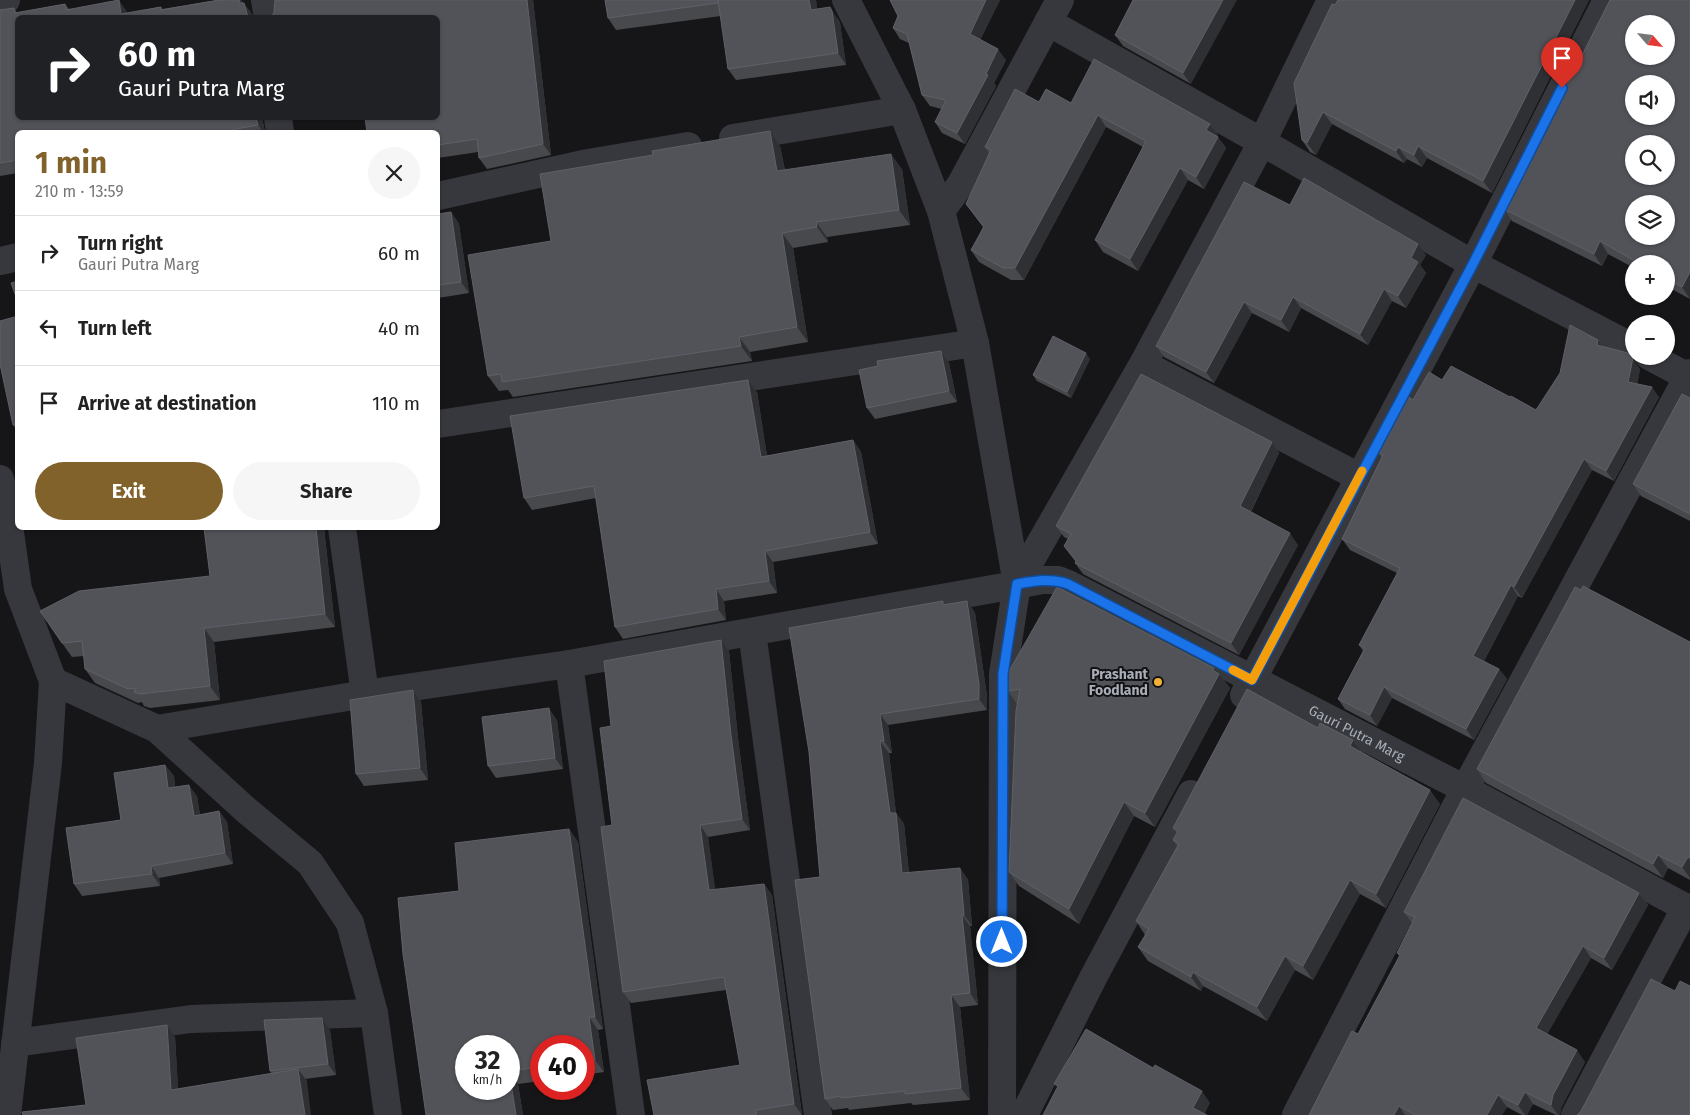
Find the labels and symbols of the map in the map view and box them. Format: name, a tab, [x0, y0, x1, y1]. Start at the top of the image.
north arrow	[1625, 15, 1675, 65]
pin	[1541, 37, 1583, 88]
place label: Prashant Foodland	[1089, 666, 1149, 699]
marker: Prashant Foodland	[1152, 676, 1164, 688]
street label: Gauri Putra Marg	[1306, 702, 1408, 766]
position arrow	[975, 915, 1027, 967]
speed limit sign: 40	[530, 1035, 595, 1100]

